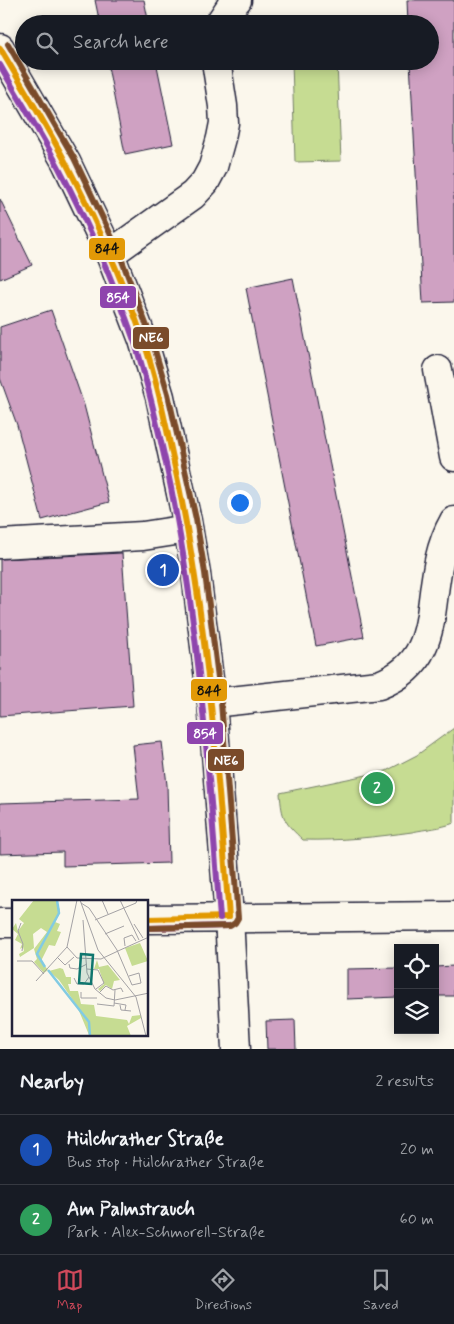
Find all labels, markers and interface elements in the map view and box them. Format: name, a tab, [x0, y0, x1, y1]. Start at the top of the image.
search box	[15, 15, 439, 70]
icon: search	[33, 29, 61, 57]
text: Search here	[73, 30, 169, 55]
line badge: 844	[88, 237, 126, 261]
text: 844	[95, 240, 120, 258]
line badge: 854	[99, 285, 137, 309]
text: 854	[106, 289, 131, 307]
line badge: NE6	[132, 326, 170, 350]
text: NE6	[139, 329, 163, 347]
your location	[227, 490, 253, 516]
pin: 1	[147, 551, 179, 589]
line badge: 844	[190, 678, 228, 702]
text: 844	[197, 682, 222, 700]
line badge: 854	[186, 721, 224, 745]
text: 854	[193, 725, 218, 743]
line badge: NE6	[207, 748, 245, 772]
text: NE6	[214, 752, 238, 770]
pin: 2	[361, 769, 393, 807]
inset map	[12, 900, 149, 1036]
map controls	[394, 944, 439, 1034]
button: locate	[394, 944, 439, 989]
button: layers	[394, 989, 439, 1034]
text: Nearby	[20, 1068, 84, 1096]
text: 2 results	[376, 1071, 434, 1092]
text: Hülchrather Straße	[67, 1127, 224, 1152]
text: 1	[32, 1139, 40, 1160]
text: 20 m	[400, 1139, 434, 1160]
text: Bus stop · Hülchrather Straße	[67, 1152, 264, 1173]
text: Am Palmstrauch	[67, 1197, 195, 1222]
text: 2	[32, 1209, 40, 1230]
text: 60 m	[400, 1209, 434, 1230]
text: Park · Alex-Schmorell-Straße	[67, 1222, 265, 1243]
tab: Map	[56, 1266, 84, 1314]
tab: Directions	[195, 1266, 252, 1314]
tab: Saved	[363, 1266, 398, 1314]

